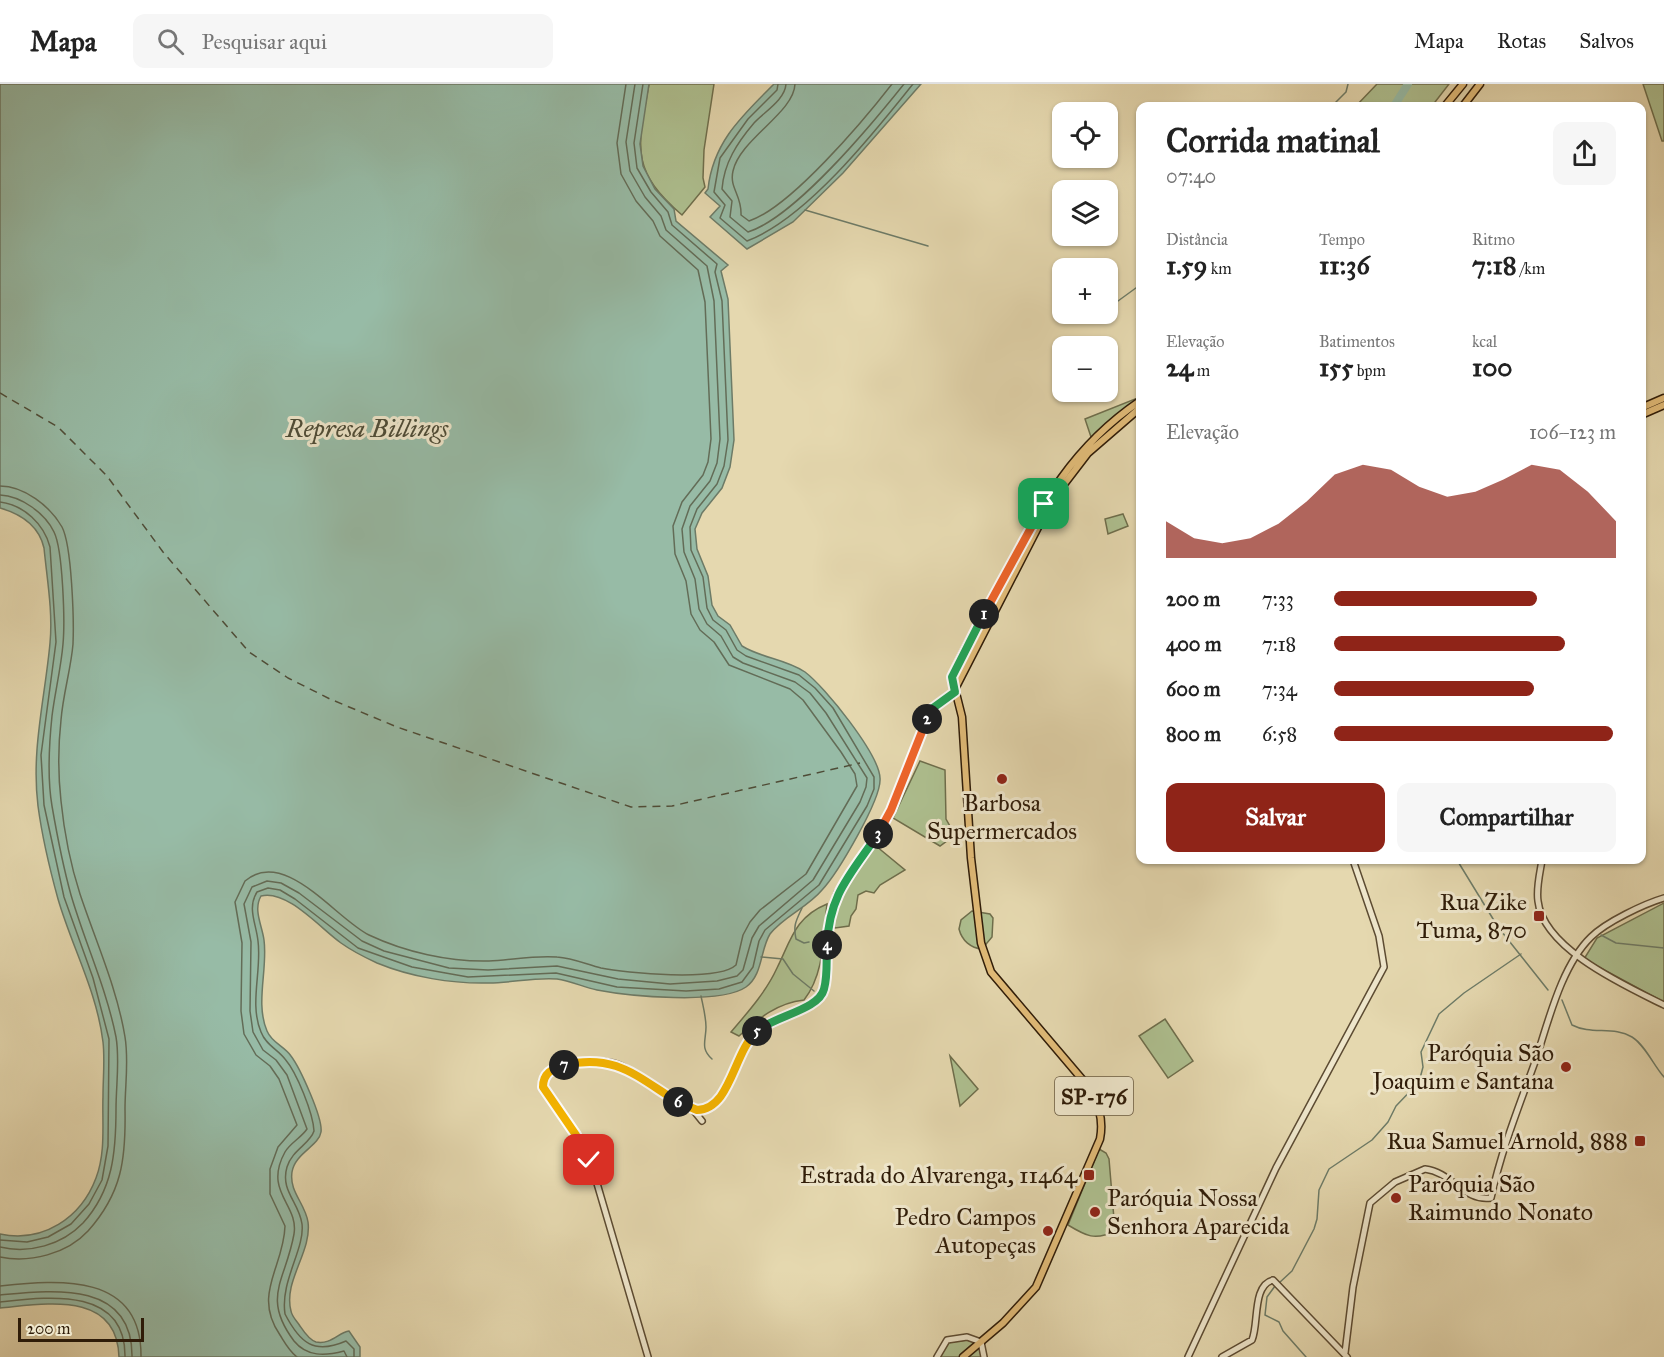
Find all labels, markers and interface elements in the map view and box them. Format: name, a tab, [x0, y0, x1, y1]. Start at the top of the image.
search box	[133, 14, 553, 68]
text: Mapa	[30, 24, 97, 59]
icon: search	[154, 25, 187, 58]
text: Pesquisar aqui	[202, 28, 327, 55]
text: Mapa	[1414, 28, 1464, 54]
text: Rotas	[1497, 28, 1546, 54]
text: Salvos	[1579, 28, 1634, 54]
map controls	[1052, 102, 1118, 402]
button: locate	[1052, 102, 1118, 168]
text: Corrida matinal	[1166, 121, 1380, 161]
button: share	[1553, 122, 1616, 185]
text: 07:40	[1166, 164, 1216, 188]
button: layers	[1052, 180, 1118, 246]
text: Distância	[1166, 230, 1228, 249]
text: Tempo	[1319, 230, 1365, 249]
text: Ritmo	[1472, 230, 1515, 249]
text: 1.59	[1166, 249, 1207, 281]
text: 11:36	[1319, 249, 1370, 281]
text: 7:18	[1472, 249, 1517, 281]
button: +	[1052, 258, 1118, 324]
text: km	[1207, 259, 1232, 278]
text: /km	[1517, 259, 1545, 278]
text: Elevação	[1166, 332, 1224, 351]
text: Batimentos	[1319, 332, 1395, 351]
text: kcal	[1472, 332, 1497, 351]
button: −	[1052, 336, 1118, 402]
text: 24	[1166, 351, 1193, 383]
text: 155	[1319, 351, 1353, 383]
text: 100	[1472, 351, 1512, 383]
text: m	[1193, 361, 1210, 380]
text: bpm	[1353, 361, 1386, 380]
water label: Represa Billings	[285, 412, 449, 445]
text: Elevação	[1166, 420, 1239, 444]
text: 106–123 m	[1529, 420, 1616, 444]
pin	[1018, 478, 1069, 529]
icon: arrive	[1027, 487, 1060, 520]
text: 200 m	[1166, 587, 1220, 611]
text: 7:33	[1262, 587, 1294, 611]
pin: 1	[969, 599, 999, 629]
text: 1	[981, 604, 987, 623]
text: 400 m	[1166, 632, 1222, 656]
text: 7:18	[1262, 632, 1296, 656]
text: 600 m	[1166, 677, 1221, 701]
text: 7:34	[1262, 677, 1297, 701]
pin: 2	[912, 704, 942, 734]
text: 2	[923, 709, 931, 728]
text: 800 m	[1166, 722, 1221, 746]
text: 6:58	[1262, 722, 1297, 746]
marker: Barbosa Supermercados	[995, 772, 1009, 786]
button: Salvar	[1166, 783, 1385, 852]
button: Compartilhar	[1397, 783, 1616, 852]
place label: Barbosa Supermercados	[927, 788, 1077, 846]
pin: 3	[863, 819, 893, 849]
text: 3	[875, 824, 881, 843]
place label: Rua Zike Tuma, 870	[1417, 887, 1527, 945]
marker: Rua Zike Tuma, 870	[1532, 909, 1546, 923]
pin: 4	[812, 930, 842, 960]
text: 4	[823, 935, 831, 954]
pin: 5	[742, 1016, 772, 1046]
text: 5	[753, 1021, 761, 1040]
place label: Paróquia São Joaquim e Santana	[1369, 1038, 1555, 1096]
pin: 7	[549, 1050, 579, 1080]
text: 7	[560, 1055, 568, 1074]
marker: Paróquia São Joaquim e Santana	[1559, 1060, 1573, 1074]
road number: SP-176	[1055, 1077, 1133, 1115]
pin: 6	[663, 1087, 693, 1117]
text: 6	[674, 1092, 682, 1111]
place label: Rua Samuel Arnold, 888	[1386, 1126, 1628, 1156]
pin	[563, 1134, 614, 1185]
marker: Rua Samuel Arnold, 888	[1633, 1134, 1647, 1148]
icon: check	[572, 1143, 605, 1176]
place label: Estrada do Alvarenga, 11464	[800, 1160, 1078, 1190]
marker: Estrada do Alvarenga, 11464	[1082, 1168, 1096, 1182]
place label: Paróquia São Raimundo Nonato	[1408, 1169, 1593, 1227]
place label: Paróquia Nossa Senhora Aparecida	[1107, 1183, 1290, 1241]
marker: Paróquia São Raimundo Nonato	[1389, 1191, 1403, 1205]
place label: Pedro Campos Autopeças	[895, 1202, 1036, 1260]
marker: Paróquia Nossa Senhora Aparecida	[1088, 1205, 1102, 1219]
marker: Pedro Campos Autopeças	[1041, 1224, 1055, 1238]
scale bar	[18, 1315, 144, 1342]
text: 200 m	[27, 1319, 70, 1338]

